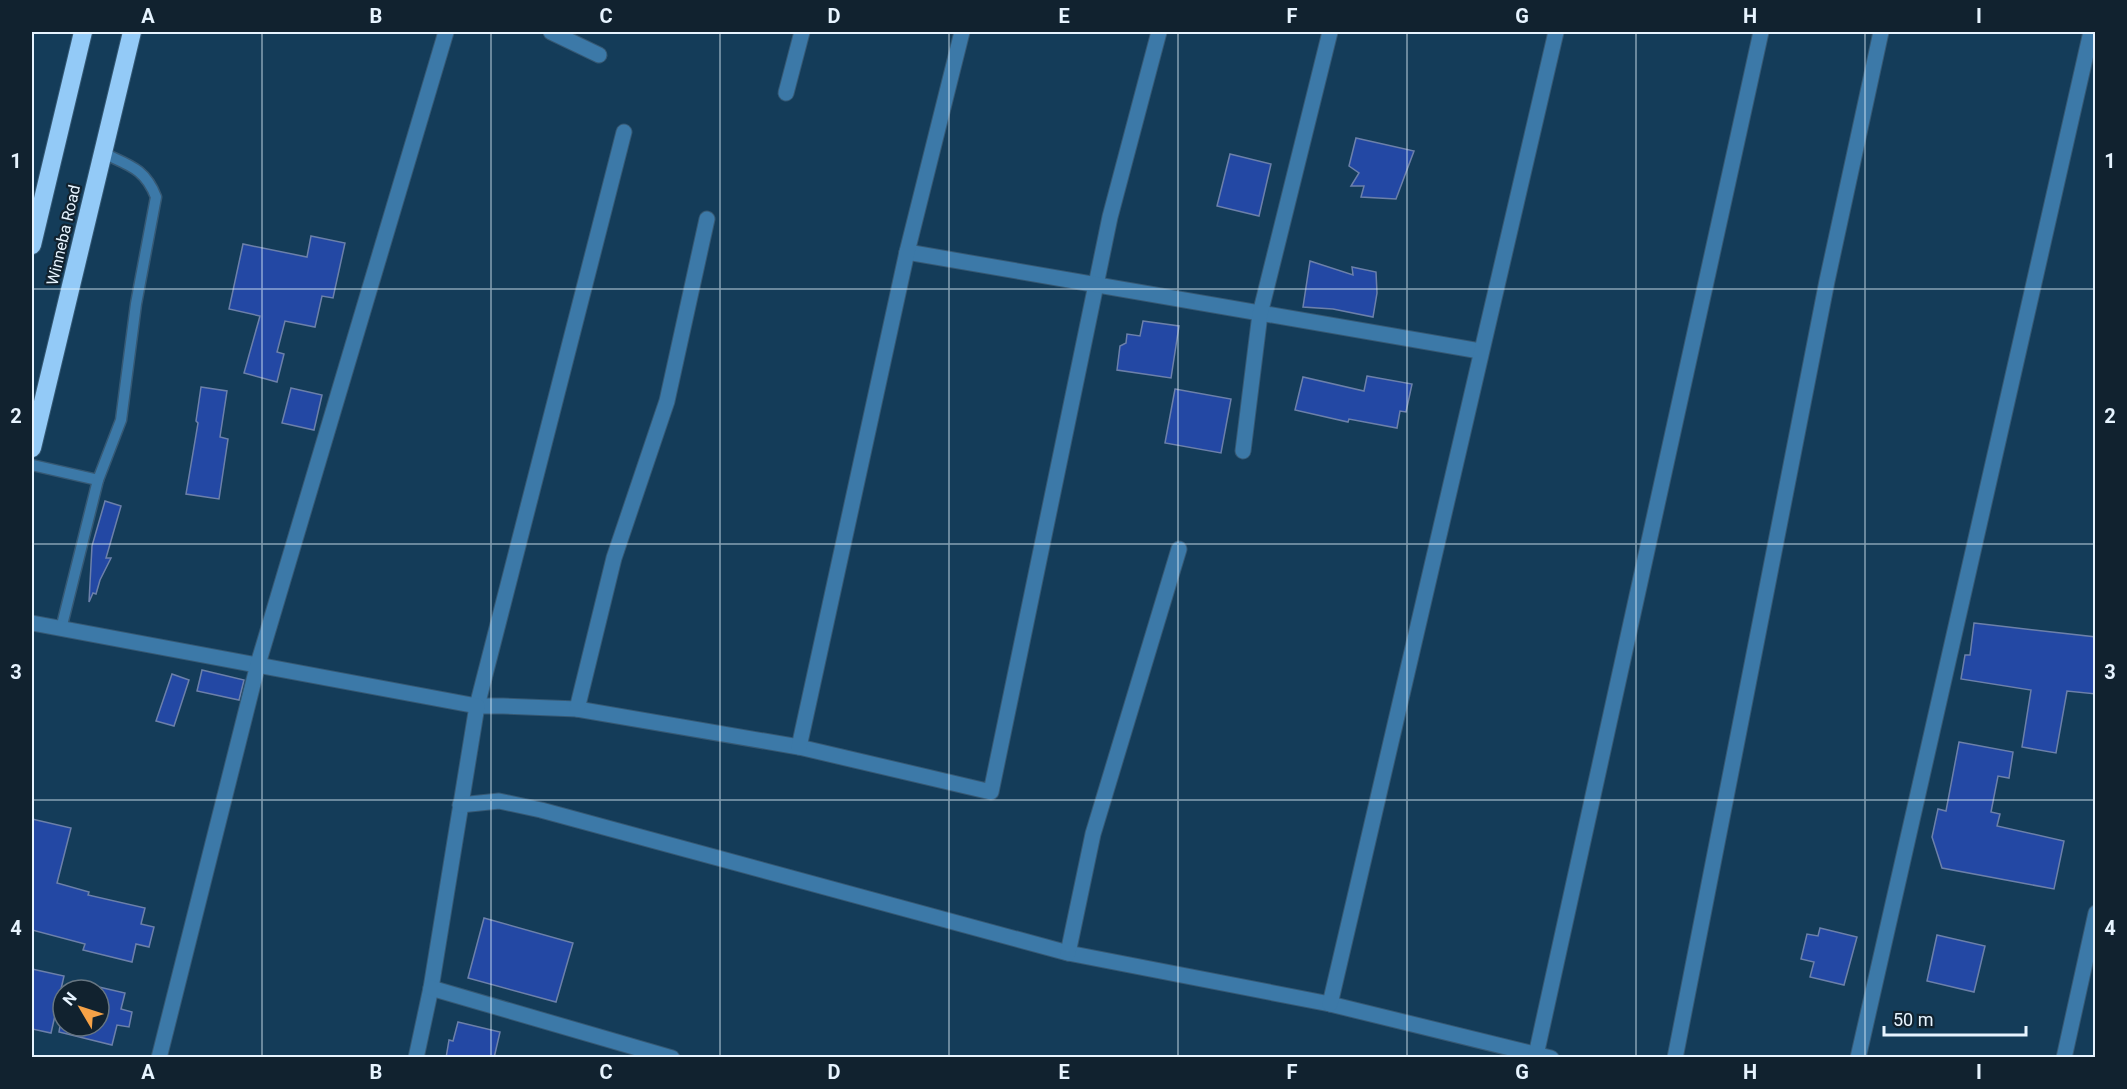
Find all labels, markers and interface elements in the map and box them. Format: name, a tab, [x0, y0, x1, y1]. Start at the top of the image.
text: A	[141, 4, 155, 28]
text: B	[370, 4, 382, 28]
text: C	[599, 4, 613, 28]
text: D	[828, 4, 841, 28]
text: E	[1058, 4, 1070, 28]
text: F	[1287, 4, 1298, 28]
text: G	[1515, 4, 1529, 28]
text: H	[1743, 4, 1757, 28]
text: I	[1976, 4, 1982, 28]
text: 1	[10, 149, 22, 173]
text: 1	[2104, 149, 2116, 173]
street label: Winneba Road	[43, 183, 84, 287]
text: 2	[10, 404, 22, 428]
text: 2	[2104, 404, 2116, 428]
text: 3	[10, 660, 22, 684]
text: 3	[2104, 660, 2116, 684]
text: 4	[10, 916, 22, 940]
text: 4	[2104, 916, 2116, 940]
north arrow	[51, 978, 111, 1038]
text: N	[59, 989, 81, 1009]
scale bar	[1884, 999, 2026, 1037]
text: 50 m	[1893, 1009, 1933, 1030]
text: A	[141, 1060, 155, 1084]
text: B	[370, 1060, 382, 1084]
text: C	[599, 1060, 613, 1084]
text: D	[828, 1060, 841, 1084]
text: E	[1058, 1060, 1070, 1084]
text: F	[1287, 1060, 1298, 1084]
text: G	[1515, 1060, 1529, 1084]
text: H	[1743, 1060, 1757, 1084]
text: I	[1976, 1060, 1982, 1084]

